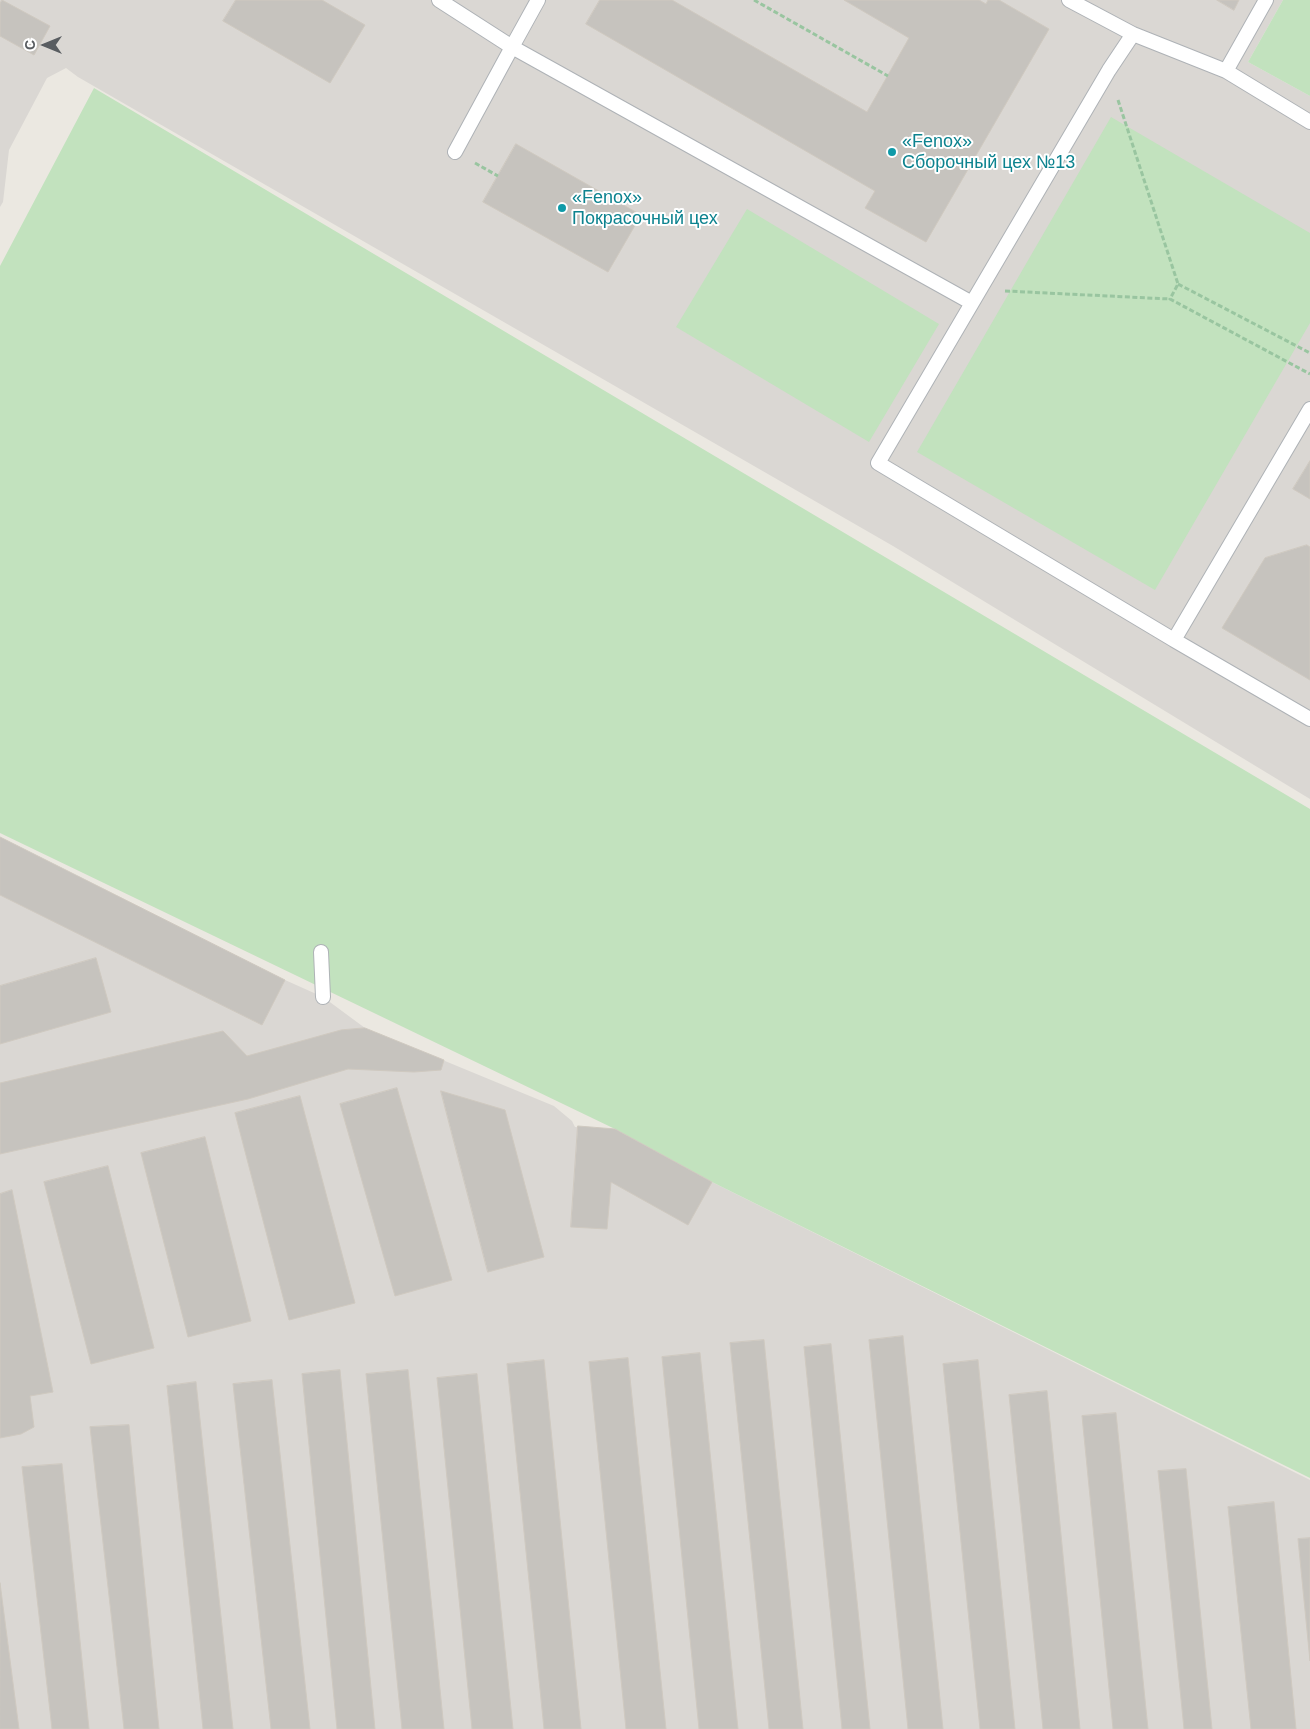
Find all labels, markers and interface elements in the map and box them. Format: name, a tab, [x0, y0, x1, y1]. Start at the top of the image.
north arrow	[20, 20, 70, 70]
text: С	[22, 40, 38, 50]
place label: «Fenox» Сборочный цех №13	[902, 131, 1075, 173]
marker: «Fenox» Сборочный цех №13	[886, 146, 898, 158]
place label: «Fenox» Покрасочный цех	[572, 187, 718, 230]
marker: «Fenox» Покрасочный цех	[556, 202, 568, 214]

